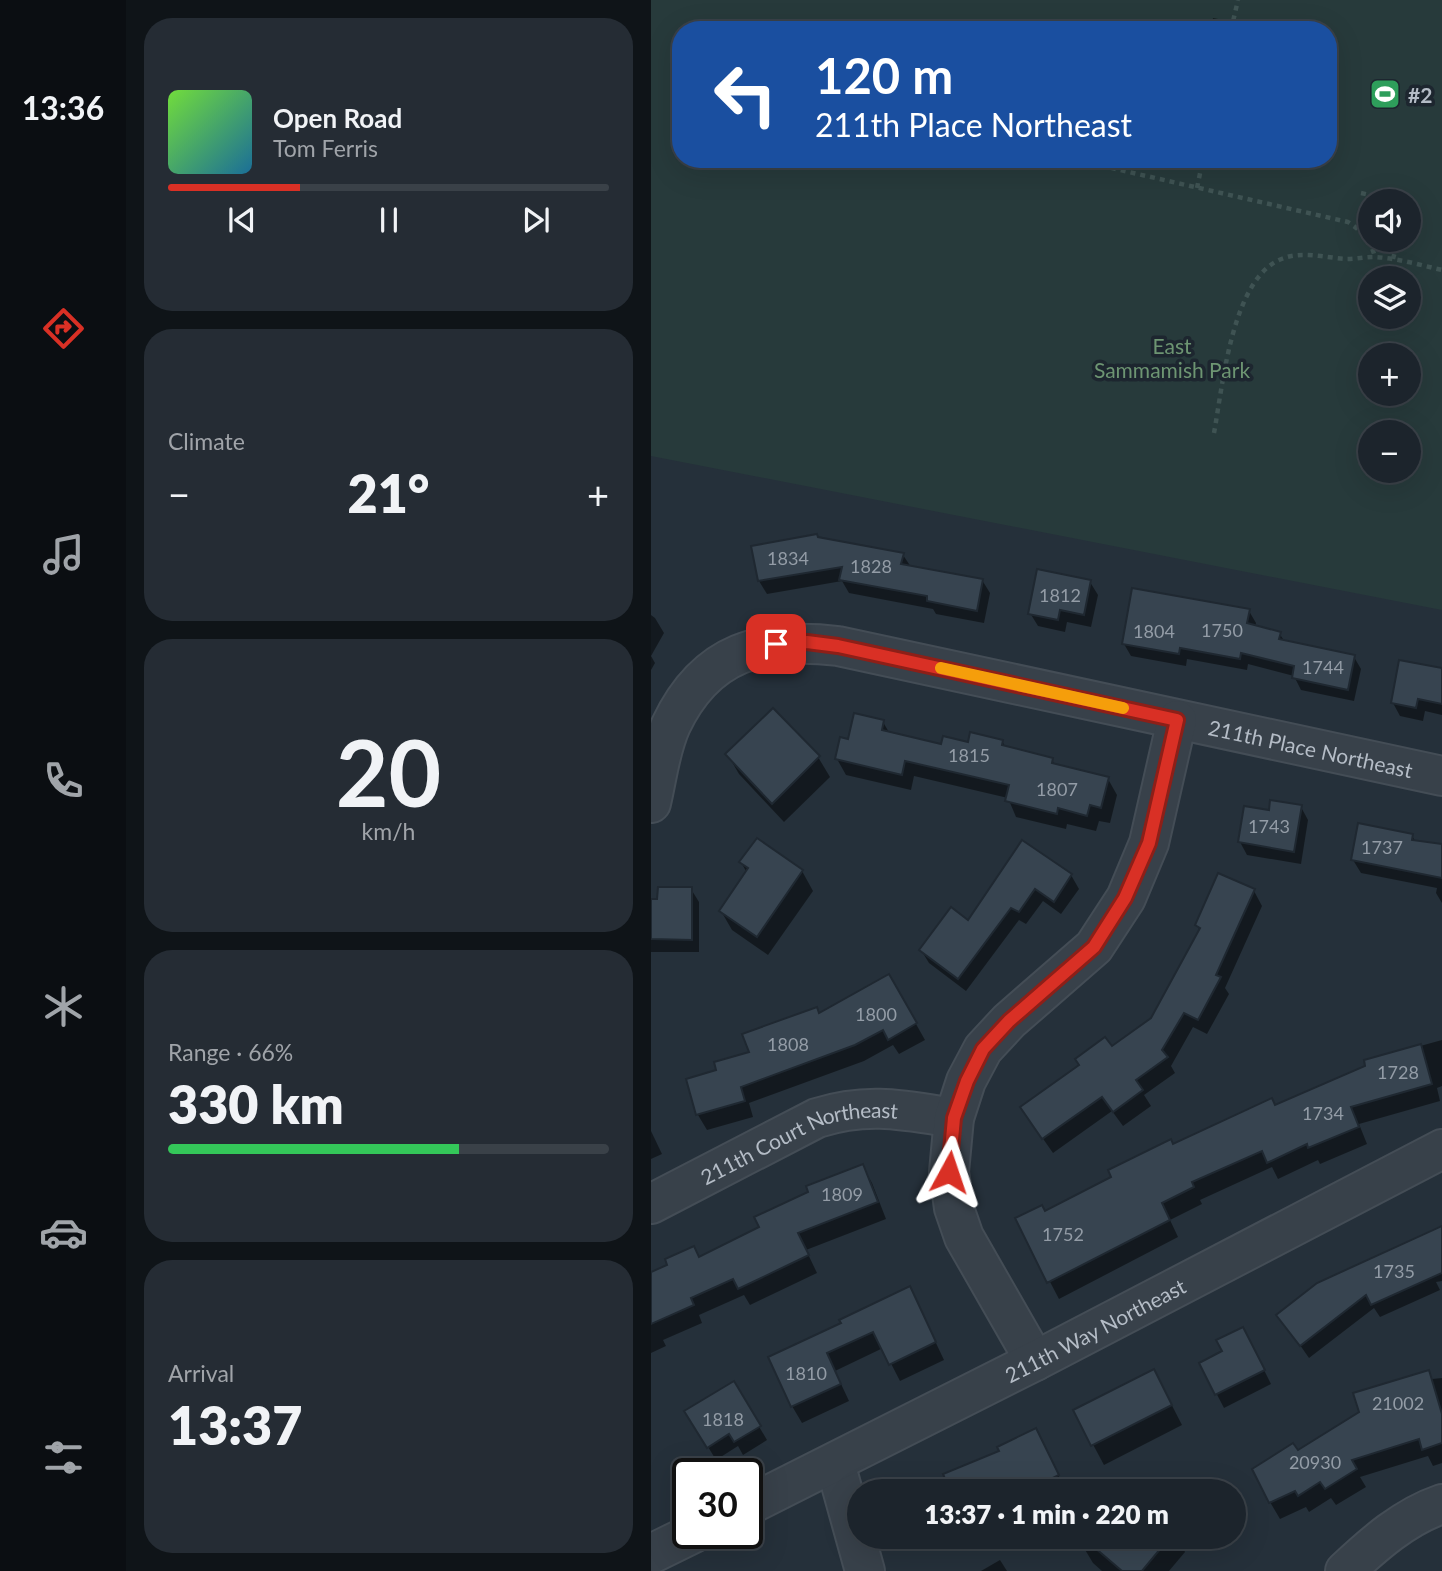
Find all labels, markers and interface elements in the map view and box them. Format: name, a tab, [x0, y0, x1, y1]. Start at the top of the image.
text: 120 m	[815, 46, 953, 104]
icon: left	[700, 49, 791, 140]
sports icon: #2	[1368, 77, 1402, 111]
place label: #2	[1408, 82, 1432, 107]
text: 13:36	[22, 88, 104, 127]
text: Open Road	[273, 102, 402, 134]
text: 211th Place Northeast	[815, 105, 1132, 144]
text: Tom Ferris	[273, 134, 378, 162]
map controls	[1358, 189, 1421, 483]
button: sound	[1358, 189, 1421, 252]
icon: previous	[223, 201, 261, 239]
icon: pause	[370, 201, 408, 239]
icon: next	[517, 201, 555, 239]
button: layers	[1358, 266, 1421, 329]
icon: directions	[39, 304, 88, 353]
park label: East Sammamish Park	[1094, 333, 1250, 382]
button: +	[1358, 343, 1421, 406]
button: −	[1358, 420, 1421, 483]
text: Climate	[168, 427, 245, 455]
text: 21°	[348, 462, 429, 524]
text: −	[168, 471, 190, 517]
text: +	[587, 471, 609, 517]
icon: music	[39, 530, 88, 579]
house number: 1834	[767, 547, 809, 569]
house number: 1828	[850, 555, 892, 577]
house number: 1812	[1039, 584, 1081, 606]
pin	[746, 614, 806, 674]
house number: 1750	[1201, 619, 1243, 641]
house number: 1804	[1133, 620, 1175, 642]
icon: arrive	[757, 625, 795, 663]
house number: 1744	[1302, 656, 1344, 678]
street label: 211th Place Northeast	[1206, 714, 1416, 782]
text: 20	[336, 717, 441, 826]
house number: 1815	[948, 744, 990, 766]
icon: phone	[39, 756, 88, 805]
house number: 1807	[1036, 778, 1078, 800]
house number: 1743	[1248, 815, 1290, 837]
text: km/h	[362, 817, 415, 845]
house number: 1737	[1361, 836, 1403, 858]
icon: climate	[39, 982, 88, 1031]
house number: 1800	[855, 1003, 897, 1025]
house number: 1808	[767, 1033, 809, 1055]
text: Range · 66%	[168, 1038, 293, 1066]
house number: 1728	[1377, 1061, 1419, 1083]
text: 330 km	[168, 1073, 344, 1135]
street label: 211th Court Northeast	[696, 1096, 899, 1189]
house number: 1734	[1302, 1102, 1344, 1124]
position arrow	[912, 1135, 986, 1209]
house number: 1809	[821, 1183, 863, 1205]
icon: car	[39, 1208, 88, 1257]
house number: 1752	[1042, 1223, 1084, 1245]
house number: 1735	[1373, 1260, 1415, 1282]
street label: 211th Way Northeast	[1000, 1272, 1190, 1387]
text: Arrival	[168, 1359, 234, 1387]
house number: 1810	[785, 1362, 827, 1384]
house number: 21002	[1372, 1392, 1424, 1414]
text: 13:37	[168, 1394, 302, 1456]
house number: 1818	[702, 1408, 744, 1430]
icon: filters	[39, 1433, 88, 1482]
house number: 20930	[1289, 1451, 1341, 1473]
speed limit sign: 30	[672, 1458, 763, 1549]
text: 13:37 · 1 min · 220 m	[924, 1498, 1169, 1530]

